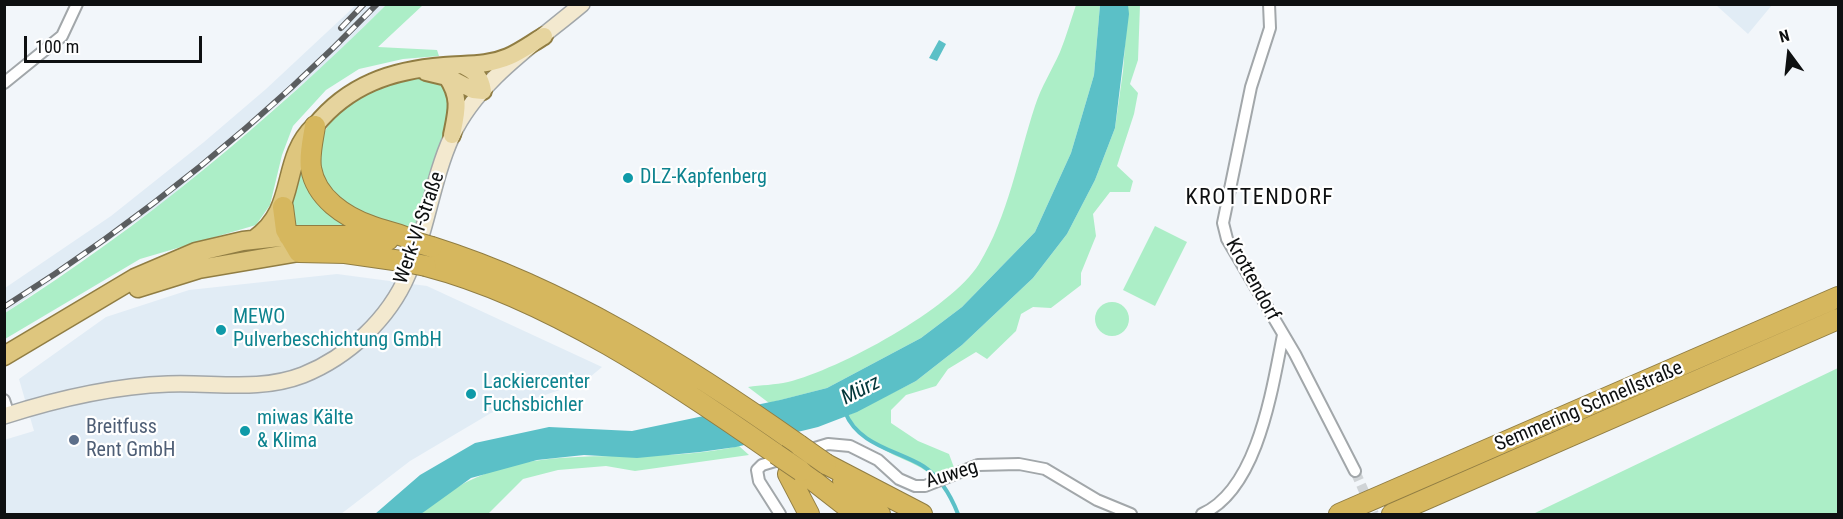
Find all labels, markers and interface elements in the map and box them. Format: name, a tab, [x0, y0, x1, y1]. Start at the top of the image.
scale bar	[27, 24, 206, 62]
north arrow	[1759, 24, 1819, 84]
text: N	[1777, 26, 1791, 47]
text: 100 m	[35, 36, 79, 57]
place label: DLZ-Kapfenberg	[640, 166, 767, 190]
street label: Werk-VI-Straße	[390, 169, 450, 287]
marker: DLZ-Kapfenberg	[621, 171, 635, 185]
district label: KROTTENDORF	[1186, 185, 1334, 211]
street label: Krottendorf	[1220, 235, 1284, 325]
place label: MEWO Pulverbeschichtung GmbH	[233, 306, 442, 353]
marker: MEWO Pulverbeschichtung GmbH	[214, 323, 228, 337]
street label: Semmering Schnellstraße	[1491, 357, 1687, 457]
place label: Lackiercenter Fuchsbichler	[483, 371, 590, 418]
water label: Mürz	[837, 371, 885, 411]
marker: Lackiercenter Fuchsbichler	[464, 387, 478, 401]
place label: miwas Kälte & Klima	[257, 407, 353, 454]
place label: Breitfuss Rent GmbH	[86, 416, 175, 463]
marker: miwas Kälte & Klima	[238, 424, 252, 438]
marker: Breitfuss Rent GmbH	[67, 433, 81, 447]
street label: Auweg	[923, 456, 981, 494]

